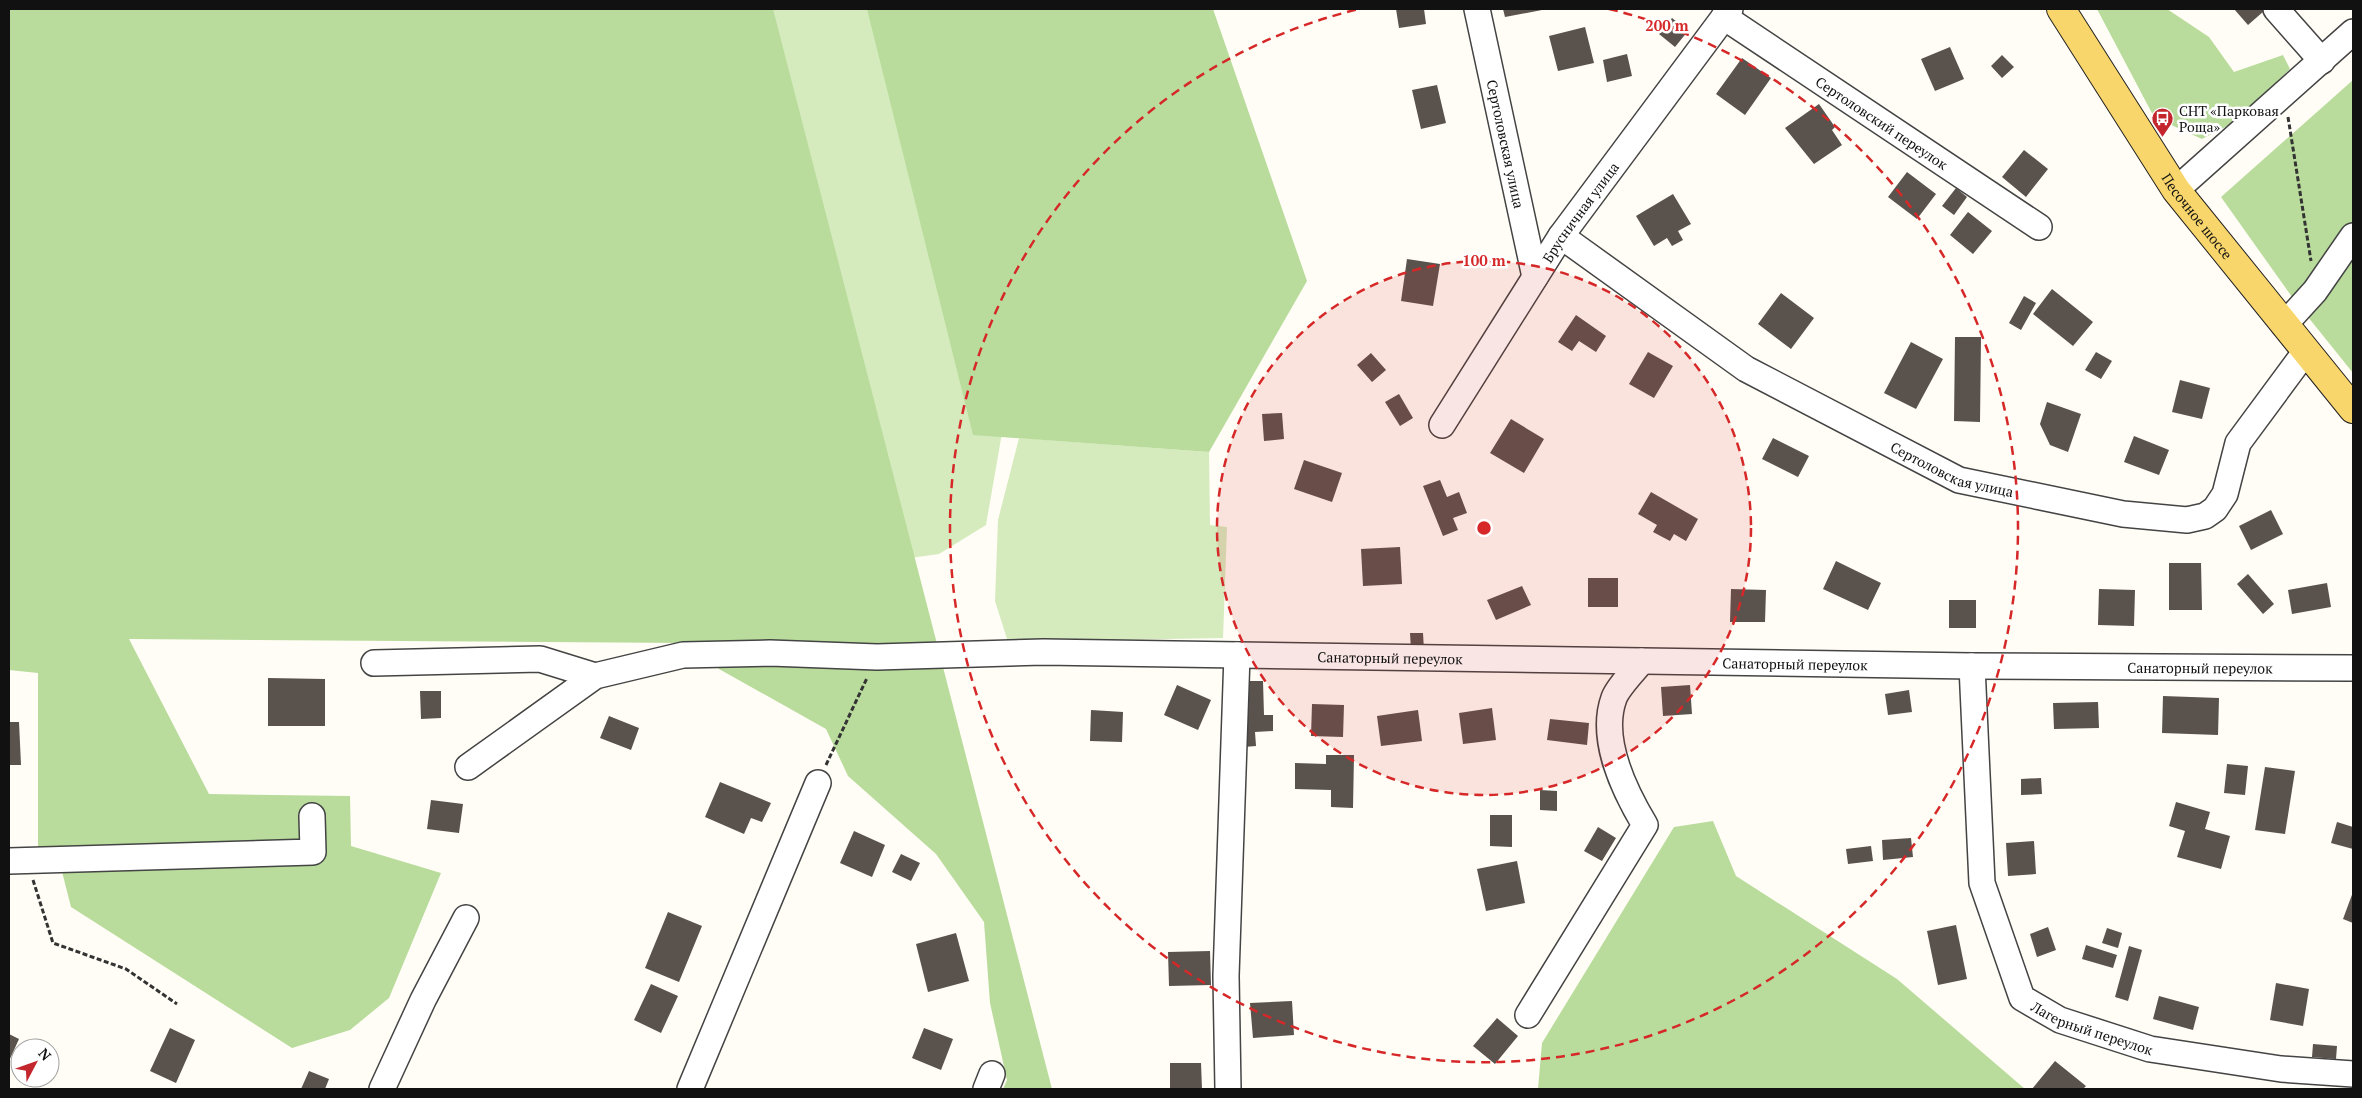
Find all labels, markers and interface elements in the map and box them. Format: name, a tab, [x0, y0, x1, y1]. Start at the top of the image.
text: 200 m	[1645, 15, 1689, 35]
street label: Сертоловский переулок	[1812, 71, 1952, 174]
street label: Сертоловская улица	[1483, 78, 1529, 210]
place label: СНТ «Парковая Роща»	[2179, 101, 2279, 136]
bus stop icon: СНТ «Парковая Роща»	[2151, 106, 2175, 137]
street label: Брусничная улица	[1537, 158, 1623, 266]
street label: Песочное шоссе	[2158, 169, 2237, 263]
text: 100 m	[1462, 250, 1506, 270]
street label: Сертоловская улица	[1888, 437, 2015, 501]
centre of rings	[1475, 519, 1493, 537]
street label: Санаторный переулок	[1317, 647, 1463, 668]
street label: Санаторный переулок	[1722, 653, 1868, 674]
street label: Санаторный переулок	[2127, 657, 2273, 677]
street label: Лагерный переулок	[2028, 996, 2156, 1059]
north arrow	[10, 1038, 60, 1088]
text: N	[35, 1044, 56, 1065]

